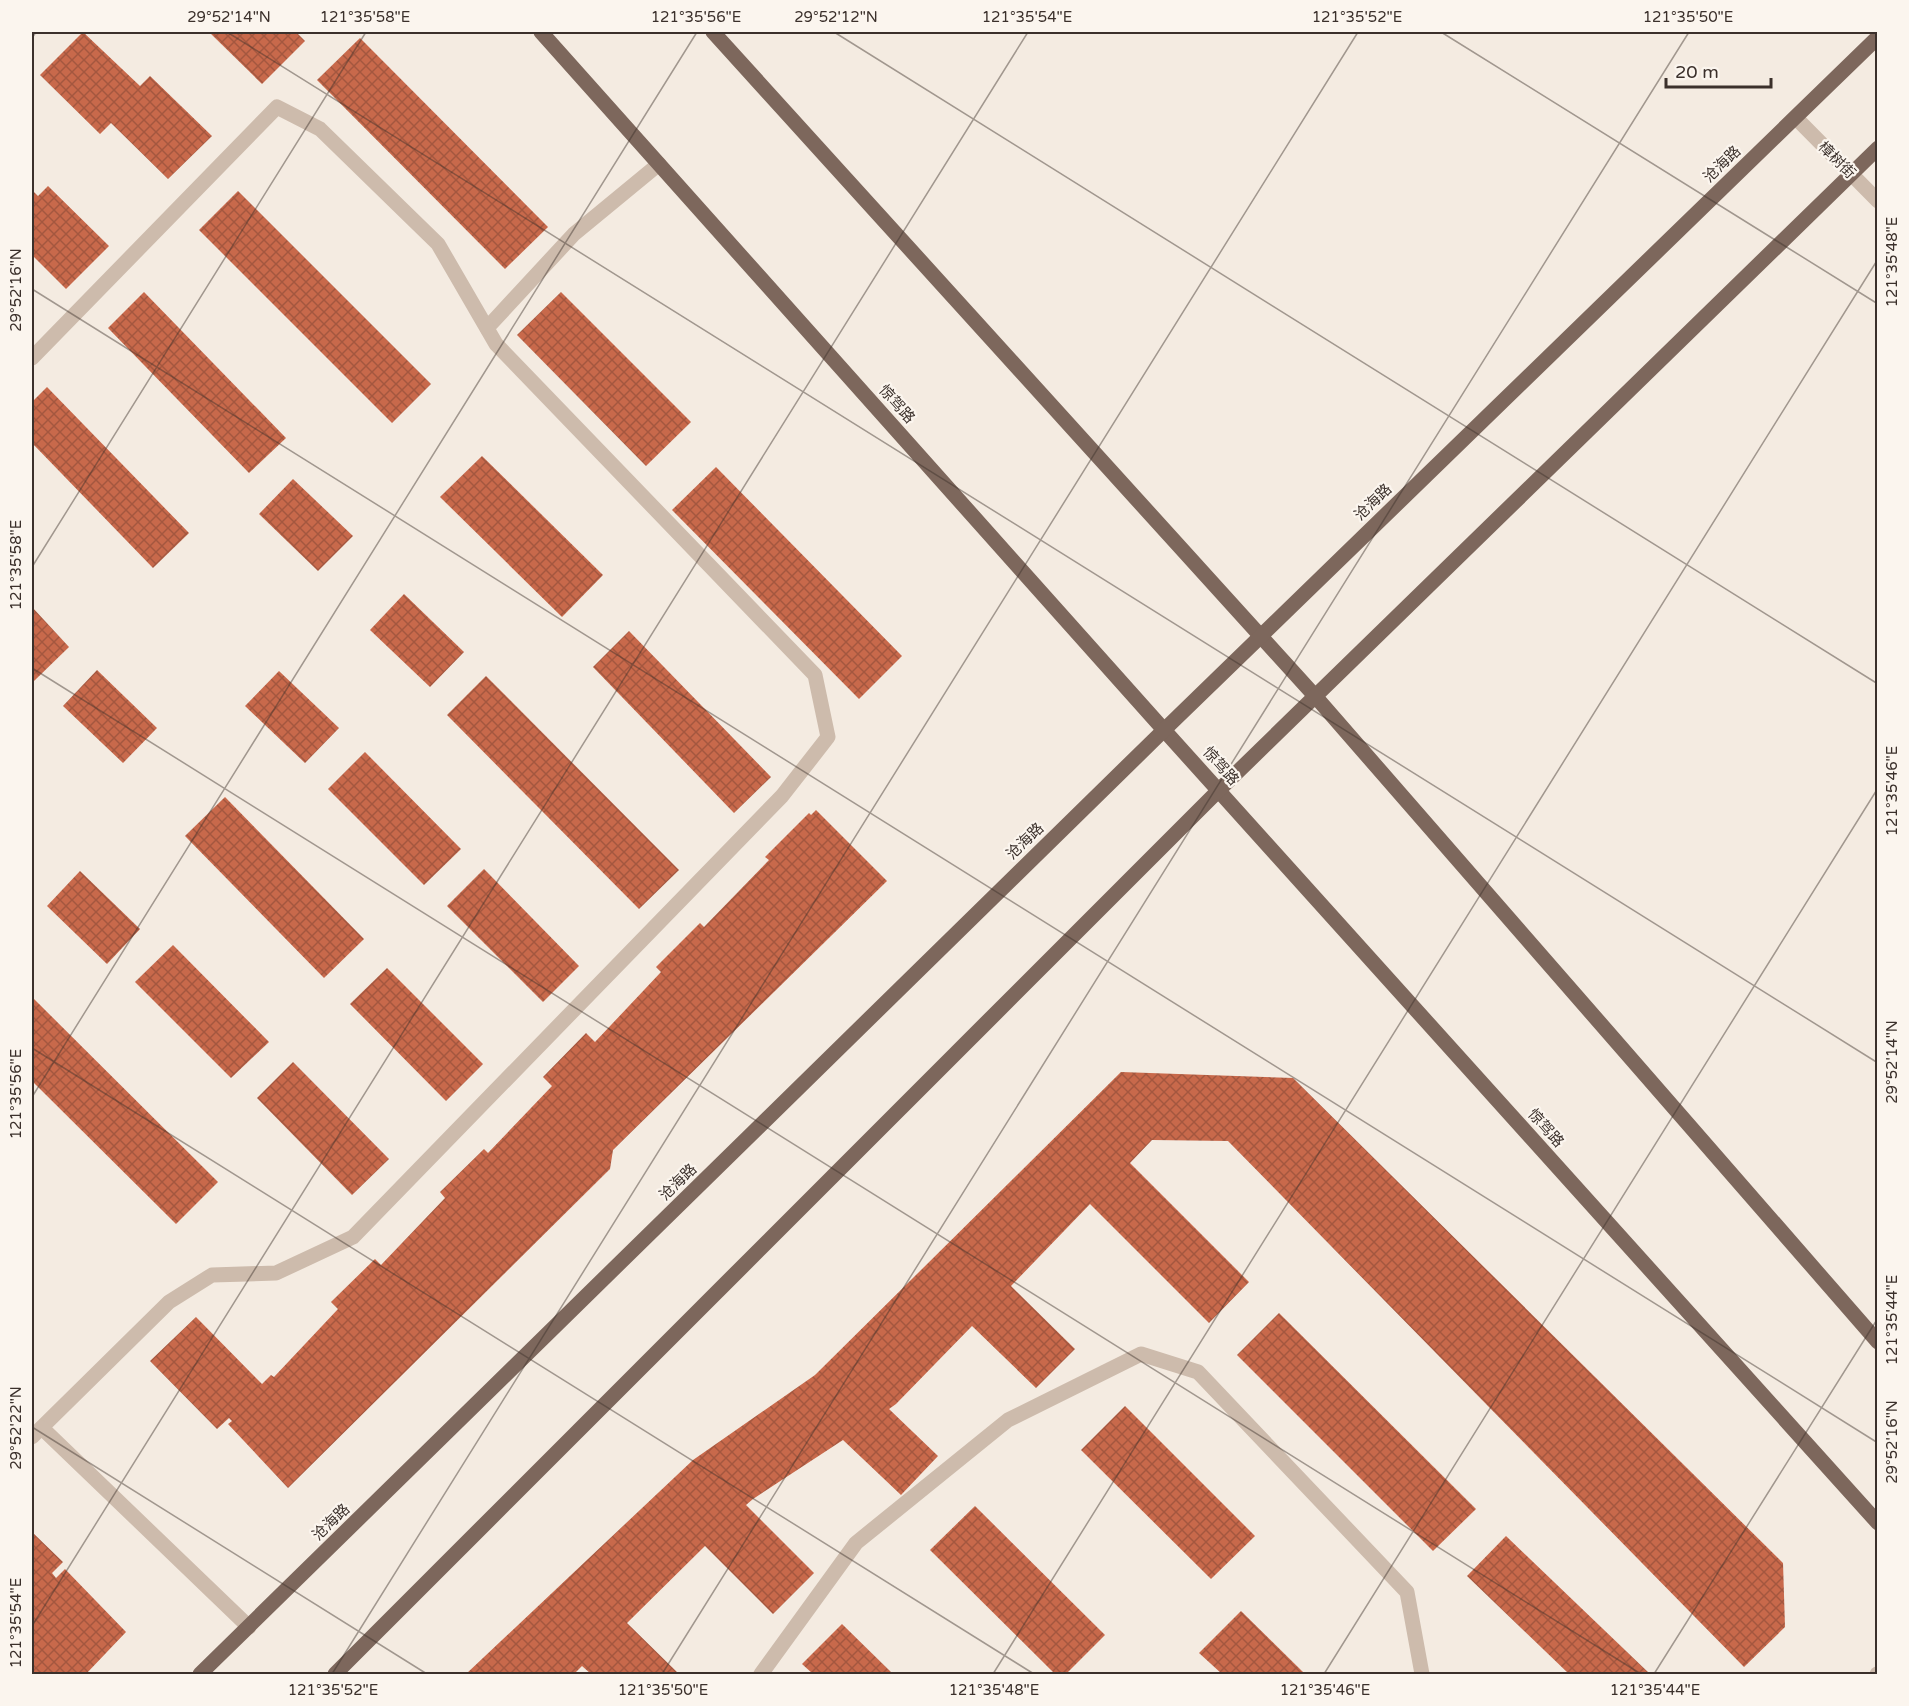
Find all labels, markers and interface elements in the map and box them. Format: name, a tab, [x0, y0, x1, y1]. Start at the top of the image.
text: 29°52'14"N	[187, 8, 271, 26]
text: 121°35'58"E	[320, 8, 410, 26]
text: 121°35'56"E	[651, 8, 741, 26]
text: 29°52'12"N	[794, 8, 878, 26]
text: 121°35'54"E	[982, 8, 1072, 26]
text: 121°35'52"E	[1312, 8, 1402, 26]
text: 121°35'50"E	[1643, 8, 1733, 26]
scale bar	[1666, 51, 1771, 89]
text: 20 m	[1675, 61, 1719, 83]
street label: 樟树街	[1815, 138, 1859, 182]
street label: 沧海路	[1700, 142, 1744, 186]
text: 121°35'48"E	[1883, 217, 1901, 307]
text: 29°52'16"N	[7, 248, 25, 332]
street label: 惊驾路	[875, 381, 919, 427]
street label: 沧海路	[1351, 480, 1395, 524]
text: 121°35'58"E	[7, 520, 25, 610]
street label: 惊驾路	[1199, 743, 1243, 789]
text: 121°35'46"E	[1883, 746, 1901, 836]
street label: 沧海路	[1003, 819, 1047, 863]
text: 29°52'14"N	[1883, 1020, 1901, 1104]
text: 121°35'56"E	[7, 1049, 25, 1139]
street label: 惊驾路	[1524, 1105, 1568, 1151]
street label: 沧海路	[656, 1160, 700, 1204]
text: 121°35'44"E	[1883, 1275, 1901, 1365]
text: 29°52'22"N	[7, 1386, 25, 1470]
text: 29°52'16"N	[1883, 1400, 1901, 1484]
street label: 沧海路	[309, 1500, 353, 1544]
text: 121°35'54"E	[7, 1578, 25, 1668]
text: 121°35'52"E	[288, 1681, 378, 1699]
text: 121°35'50"E	[618, 1681, 708, 1699]
text: 121°35'48"E	[949, 1681, 1039, 1699]
text: 121°35'46"E	[1280, 1681, 1370, 1699]
text: 121°35'44"E	[1610, 1681, 1700, 1699]

